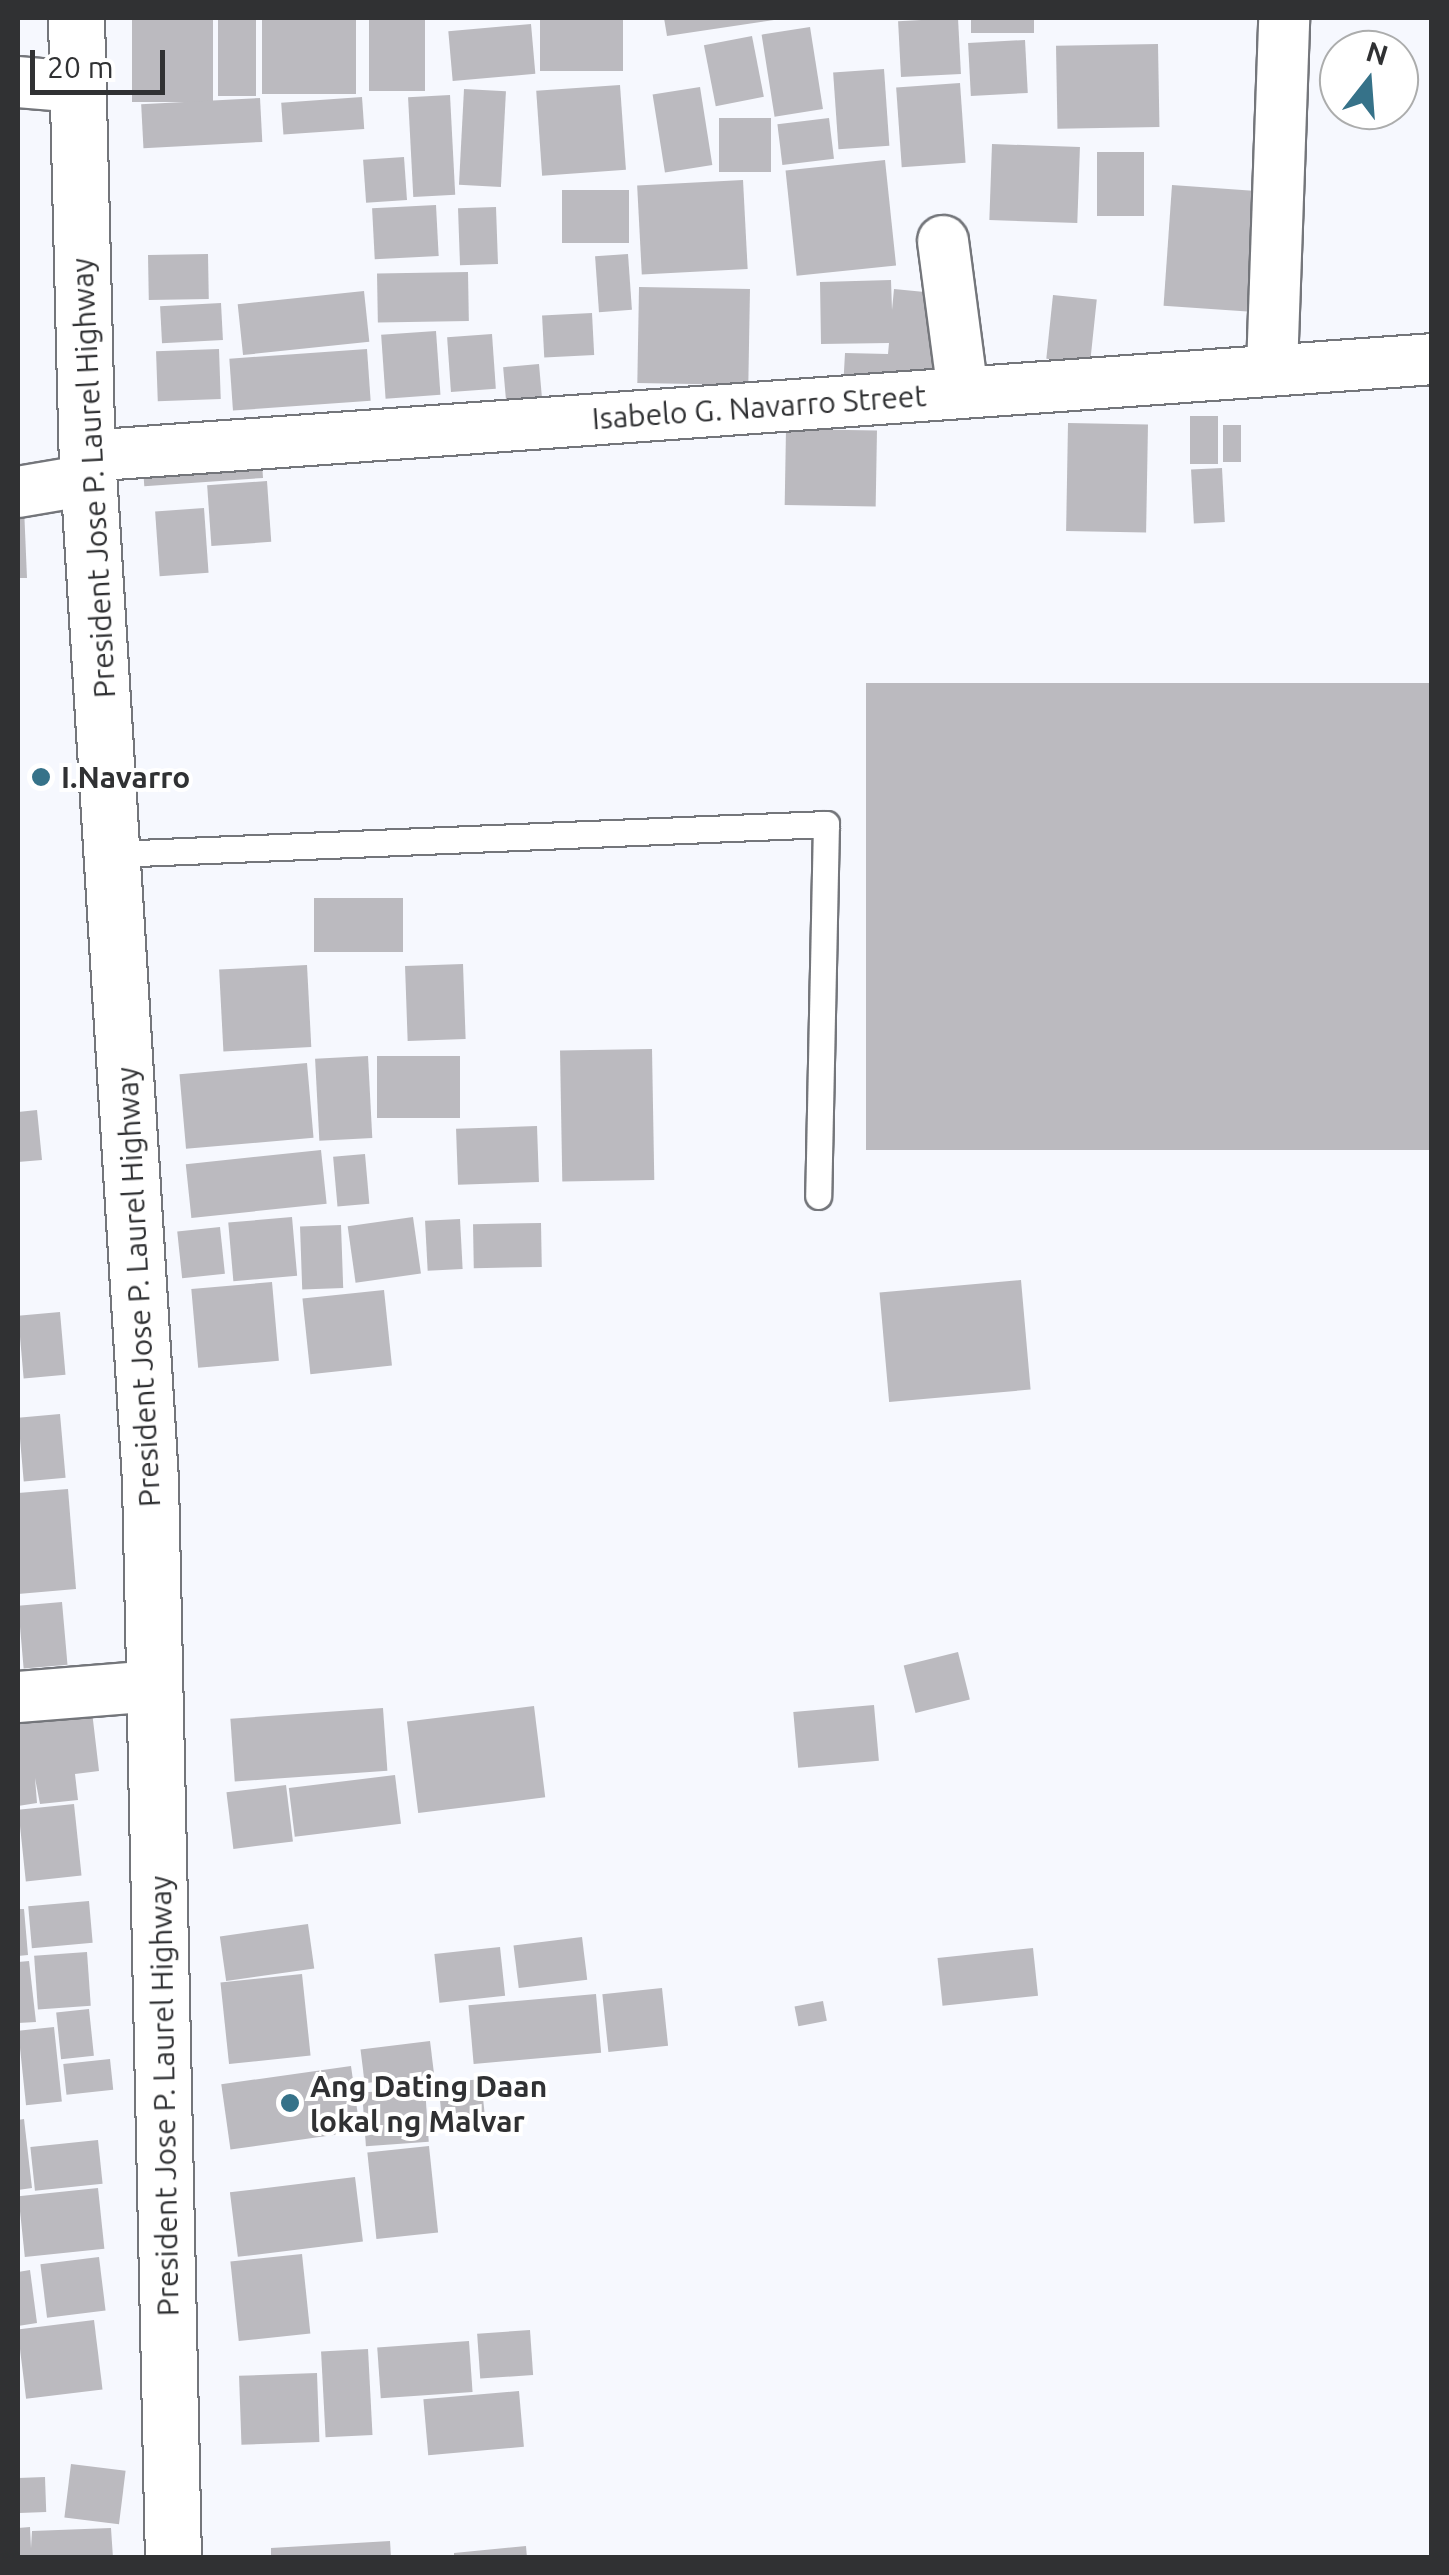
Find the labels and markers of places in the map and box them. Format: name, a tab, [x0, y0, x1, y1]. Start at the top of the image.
place label: I.Navarro	[61, 759, 190, 795]
marker: I.Navarro	[30, 766, 52, 788]
place label: Ang Dating Daan lokal ng Malvar	[310, 2068, 547, 2138]
marker: Ang Dating Daan lokal ng Malvar	[279, 2092, 301, 2114]

